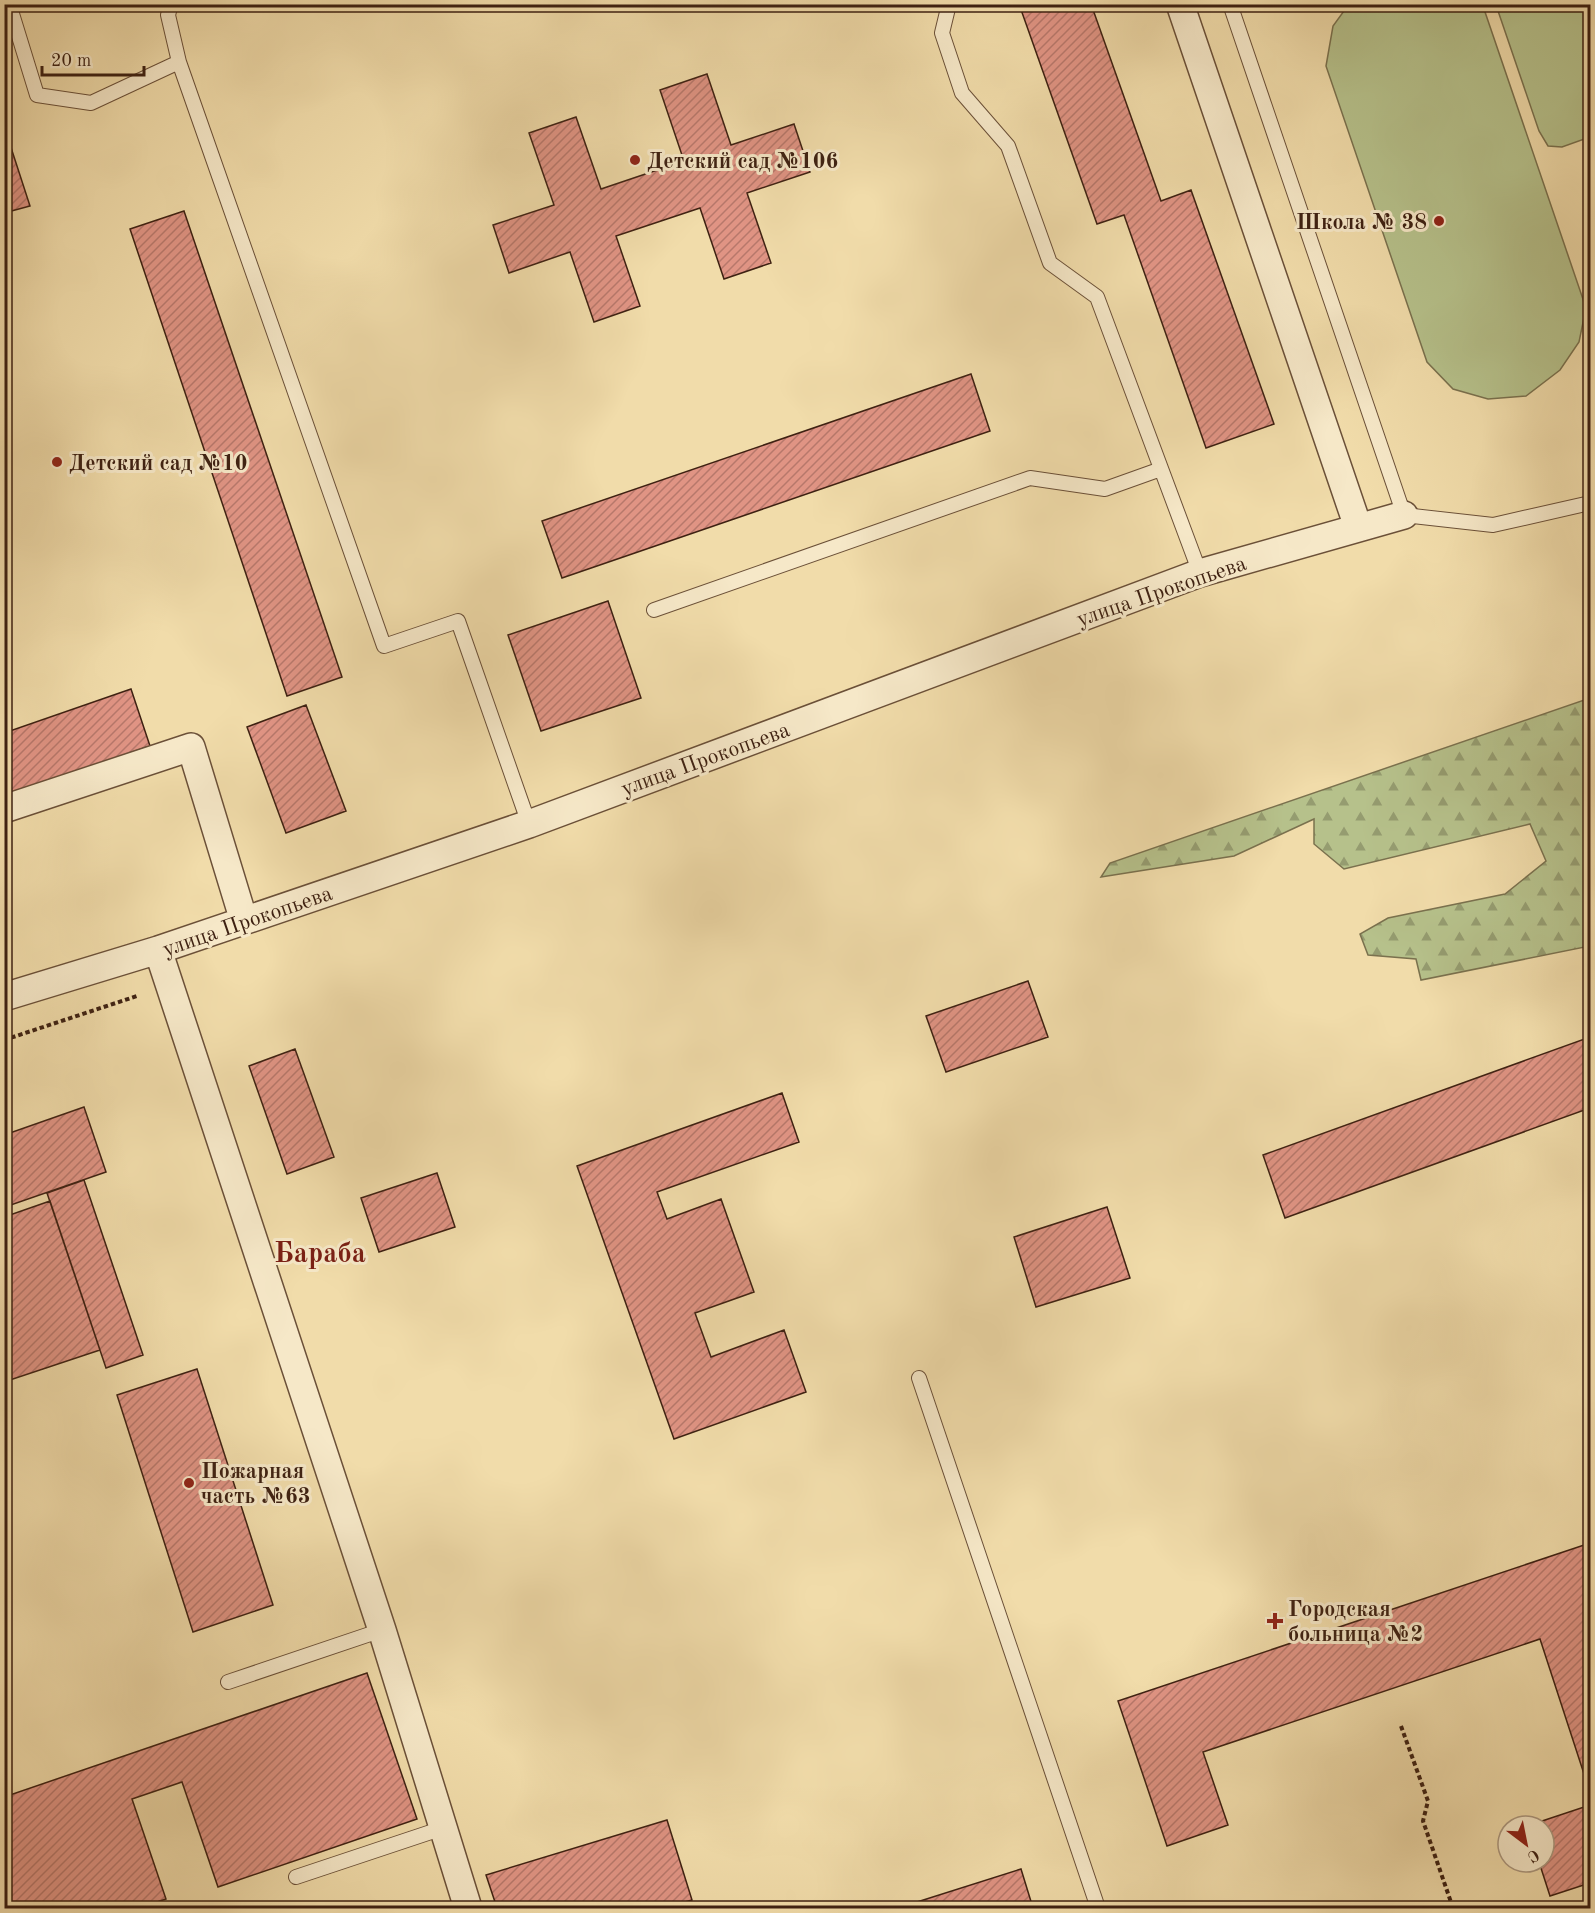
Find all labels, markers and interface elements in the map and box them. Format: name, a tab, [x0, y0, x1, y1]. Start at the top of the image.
scale bar	[42, 39, 144, 77]
text: 20 m	[51, 52, 91, 70]
place label: Детский сад №106	[647, 151, 838, 173]
marker: Детский сад №106	[628, 153, 642, 167]
place label: Школа № 38	[1296, 212, 1427, 234]
marker: Школа № 38	[1432, 214, 1446, 228]
place label: Детский сад №10	[69, 453, 248, 475]
marker: Детский сад №10	[50, 455, 64, 469]
street label: улица Прокопьева	[1074, 552, 1249, 631]
street label: улица Прокопьева	[618, 719, 793, 801]
street label: улица Прокопьева	[160, 882, 335, 961]
district label: Бараба	[274, 1241, 366, 1269]
place label: Пожарная часть №63	[201, 1461, 310, 1508]
marker: Пожарная часть №63	[182, 1476, 196, 1490]
place label: Городская больница №2	[1288, 1599, 1423, 1646]
marker: Городская больница №2	[1266, 1612, 1284, 1630]
north arrow	[1496, 1814, 1556, 1874]
text: С	[1524, 1845, 1542, 1865]

